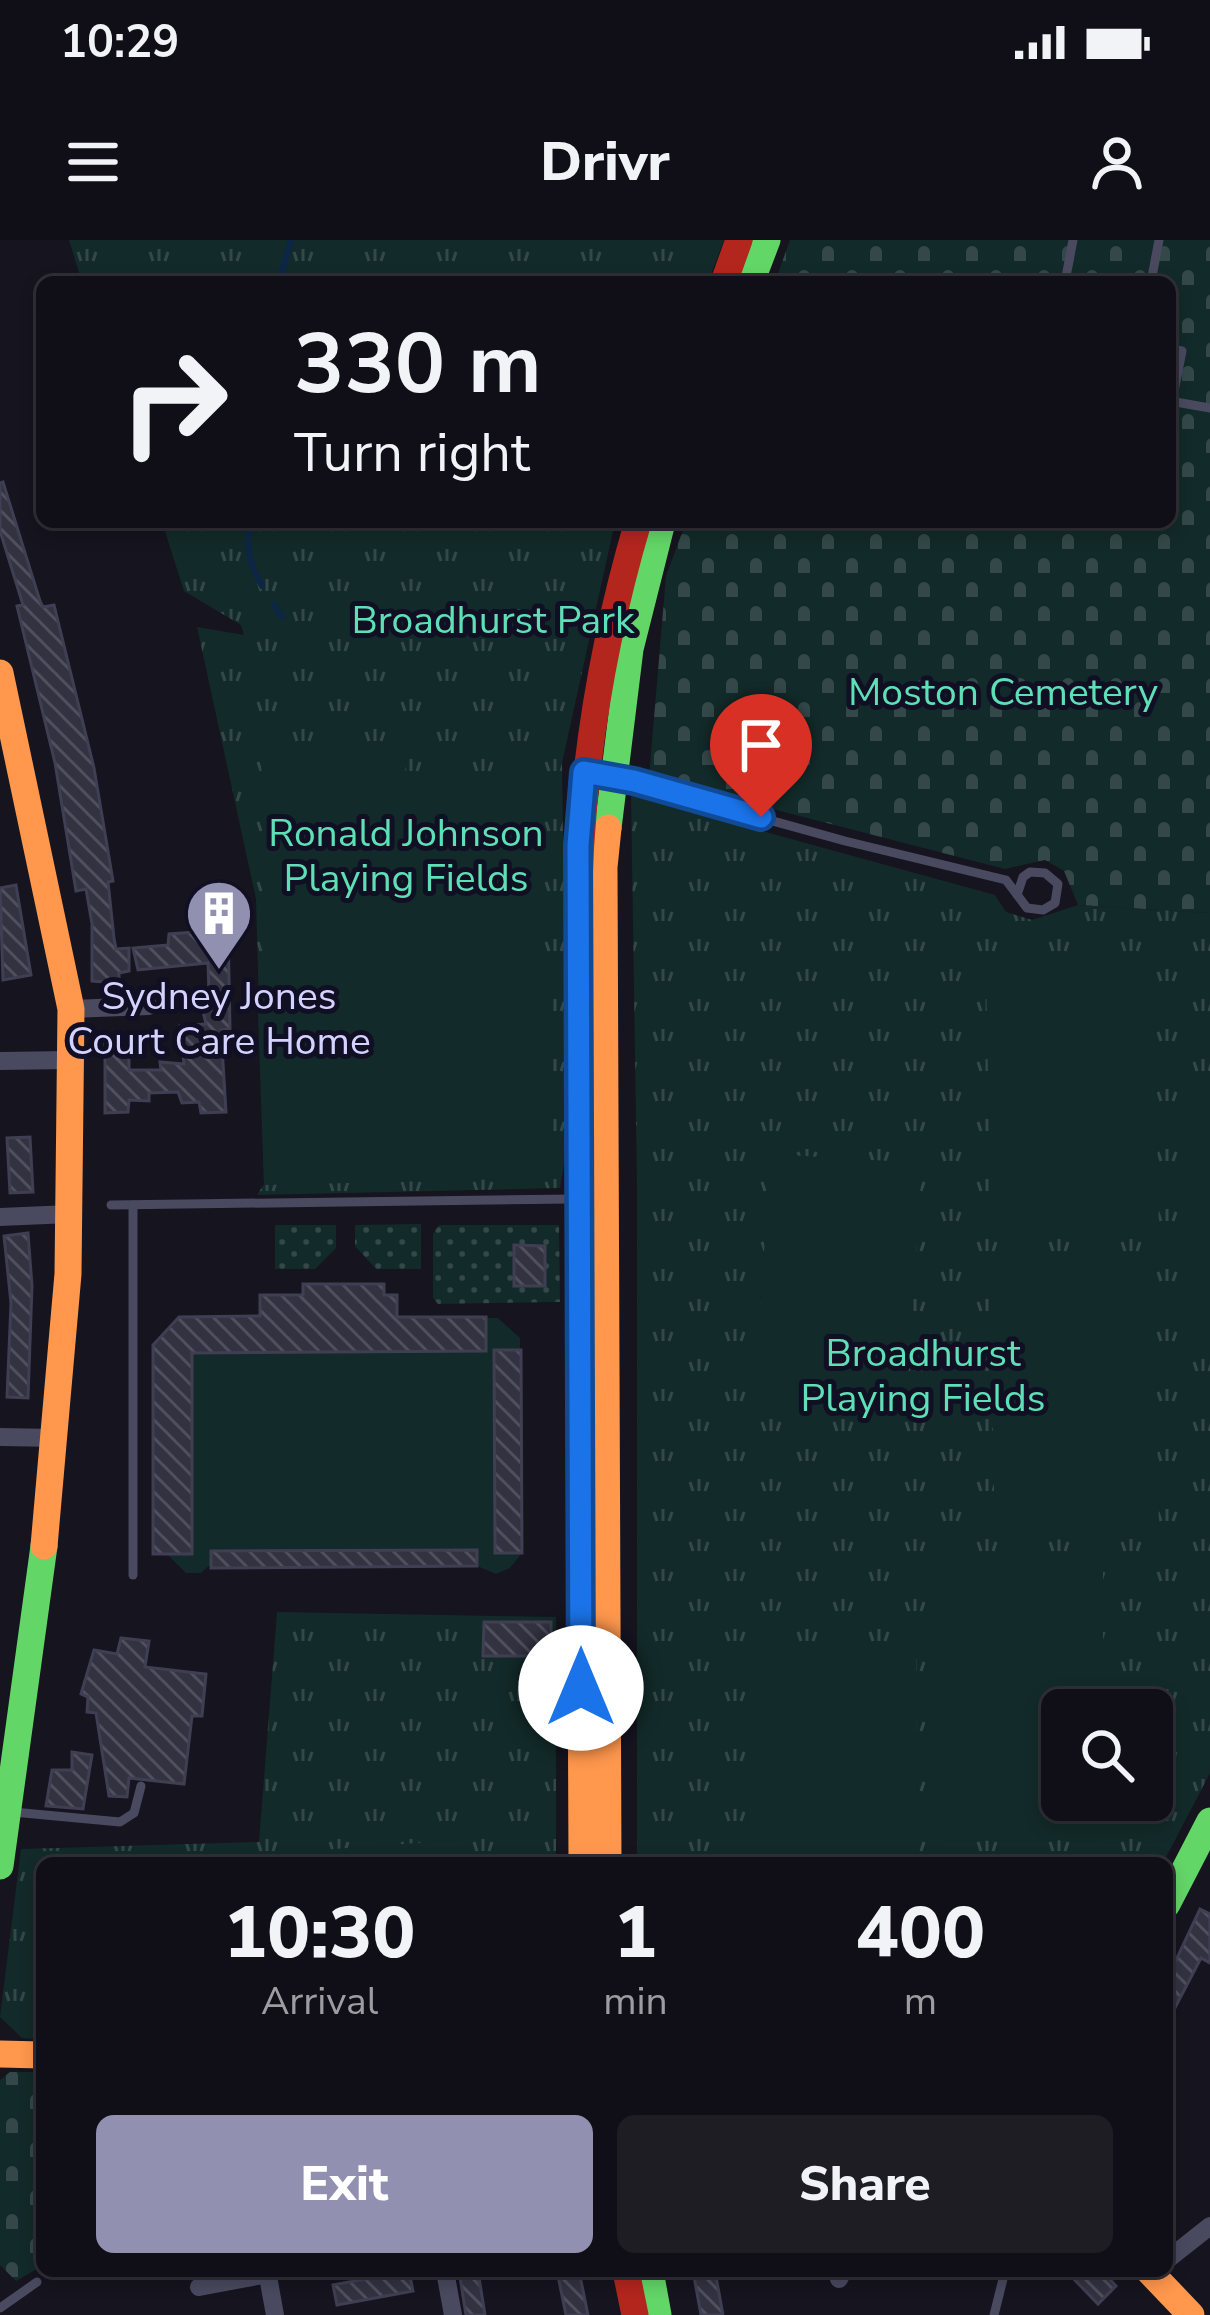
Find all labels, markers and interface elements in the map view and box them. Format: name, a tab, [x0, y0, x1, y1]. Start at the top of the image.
text: 10:29	[60, 12, 179, 73]
text: Drivr	[540, 125, 670, 199]
icon: menu	[60, 129, 126, 195]
icon: person	[1084, 129, 1150, 195]
text: 330 m	[294, 307, 542, 422]
icon: right	[96, 324, 252, 480]
text: Turn right	[294, 416, 530, 490]
park label: Broadhurst Park	[351, 594, 635, 647]
park label: Moston Cemetery	[848, 666, 1158, 719]
pin	[710, 694, 812, 817]
icon: arrive	[728, 712, 794, 778]
park label: Ronald Johnson Playing Fields	[268, 807, 544, 905]
building icon: Sydney Jones Court Care Home	[184, 878, 254, 972]
place label: Sydney Jones Court Care Home	[67, 970, 371, 1068]
park label: Broadhurst Playing Fields	[801, 1327, 1045, 1425]
position arrow	[518, 1625, 644, 1751]
map controls	[1041, 1689, 1173, 1821]
button: search	[1041, 1689, 1173, 1821]
text: 10:30	[224, 1884, 415, 1982]
text: 1	[614, 1884, 657, 1982]
text: 400	[856, 1884, 985, 1982]
text: Arrival	[261, 1975, 378, 2028]
text: min	[603, 1975, 668, 2028]
text: m	[904, 1975, 937, 2028]
button: Exit	[96, 2115, 593, 2253]
button: Share	[617, 2115, 1113, 2253]

